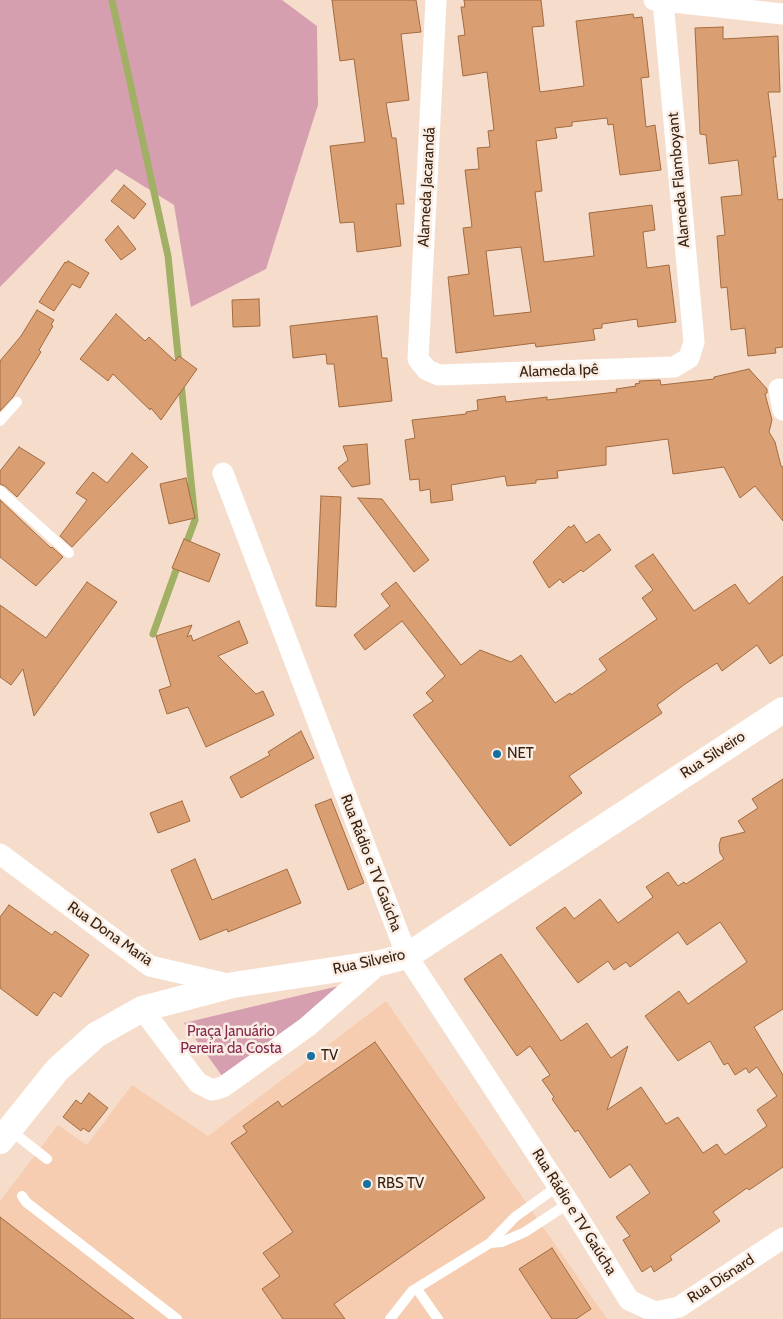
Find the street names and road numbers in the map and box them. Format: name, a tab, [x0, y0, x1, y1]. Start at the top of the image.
street label: Alameda Flamboyant	[664, 112, 694, 248]
street label: Alameda Jacarandá	[415, 126, 439, 248]
street label: Alameda Ipê	[519, 361, 599, 381]
street label: Rua Silveiro	[677, 727, 749, 783]
street label: Rua Rádio e TV Gaúcha	[337, 792, 405, 934]
street label: Rua Dona Maria	[64, 898, 156, 970]
street label: Rua Silveiro	[331, 946, 407, 978]
street label: Rua Rádio e TV Gaúcha	[528, 1146, 620, 1278]
street label: Rua Disnard	[684, 1251, 758, 1307]

